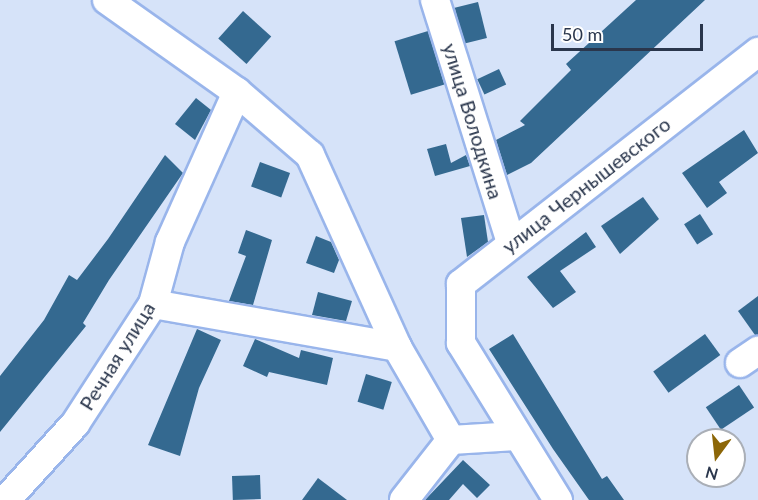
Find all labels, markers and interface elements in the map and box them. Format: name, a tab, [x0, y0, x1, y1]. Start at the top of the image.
scale bar	[554, 12, 706, 50]
text: 50 m	[562, 23, 602, 45]
street label: улица Володкина	[438, 40, 508, 202]
street label: улица Чернышевского	[497, 112, 675, 258]
street label: Речная улица	[74, 297, 160, 415]
north arrow	[686, 428, 746, 488]
text: N	[703, 463, 720, 485]

